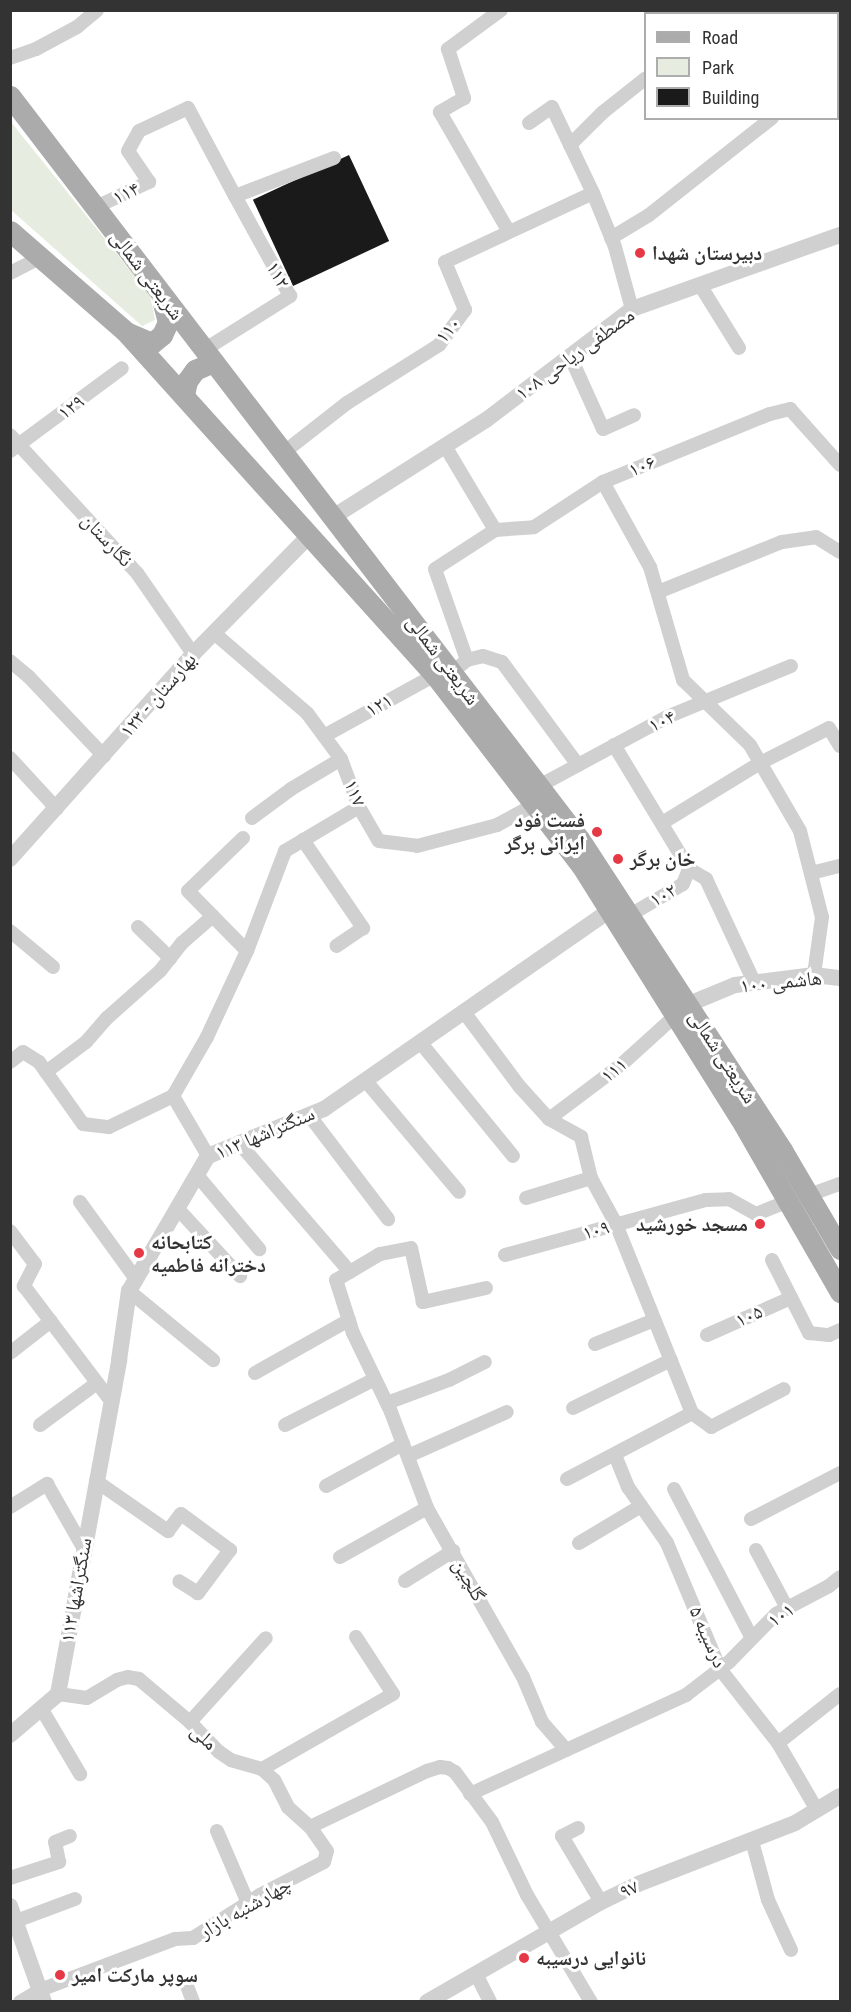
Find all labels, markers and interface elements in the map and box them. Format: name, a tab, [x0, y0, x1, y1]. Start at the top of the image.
legend	[644, 12, 839, 120]
text: Road	[702, 27, 738, 48]
text: Park	[702, 57, 734, 78]
text: Building	[702, 87, 759, 108]
street label: ۱۱۴	[109, 176, 143, 210]
street label: شریعتی شمالی	[105, 225, 189, 325]
place label: دبیرستان شهدا	[652, 241, 762, 265]
marker: دبیرستان شهدا	[633, 246, 647, 260]
street label: ۱۱۲	[261, 257, 295, 293]
street label: مصطفی ریاحی ۱۰۸	[511, 303, 639, 405]
street label: ۱۱۰	[430, 312, 466, 348]
street label: ۱۲۹	[53, 389, 89, 425]
street label: ۱۰۶	[625, 450, 659, 482]
street label: نگارستان	[76, 508, 138, 572]
street label: شریعتی شمالی	[401, 610, 485, 710]
street label: بهارستان - ۱۲۳	[115, 648, 201, 742]
street label: ۱۲۱	[361, 688, 397, 722]
street label: ۱۰۴	[645, 704, 679, 738]
street label: ۱۱۷	[339, 776, 371, 810]
place label: فست فود ایرانی برگر	[505, 808, 585, 855]
marker: فست فود ایرانی برگر	[590, 825, 604, 839]
place label: خان برگر	[630, 847, 696, 871]
marker: خان برگر	[611, 852, 625, 866]
street label: ۱۰۲	[645, 878, 681, 912]
street label: هاشمی ۱۰۰	[739, 966, 823, 998]
street label: شریعتی شمالی	[684, 1006, 762, 1108]
street label: ۱۱۱	[596, 1052, 632, 1088]
street label: سنگتراشها ۱۱۳	[212, 1101, 318, 1165]
place label: مسجد خورشید	[636, 1212, 748, 1236]
street label: ۱۰۹	[580, 1215, 612, 1245]
marker: مسجد خورشید	[753, 1217, 767, 1231]
place label: کتابحانه دخترانه فاطمیه	[151, 1230, 266, 1277]
marker: کتابحانه دخترانه فاطمیه	[132, 1246, 146, 1260]
street label: ۱۰۵	[732, 1300, 766, 1332]
street label: سنگتراشها ۱۱۳	[55, 1536, 97, 1644]
street label: گلچین	[447, 1554, 491, 1606]
street label: ۱۰۱	[763, 1597, 799, 1633]
street label: درسیبه ۵	[684, 1603, 732, 1671]
street label: ملی	[186, 1719, 222, 1755]
street label: چهارشنبه بازار	[195, 1872, 295, 1944]
street label: ۹۷	[616, 1874, 642, 1904]
place label: نانوایی درسیبه	[536, 1946, 646, 1970]
marker: نانوایی درسیبه	[517, 1951, 531, 1965]
place label: سوپر مارکت امیر	[72, 1963, 198, 1987]
marker: سوپر مارکت امیر	[53, 1968, 67, 1982]

